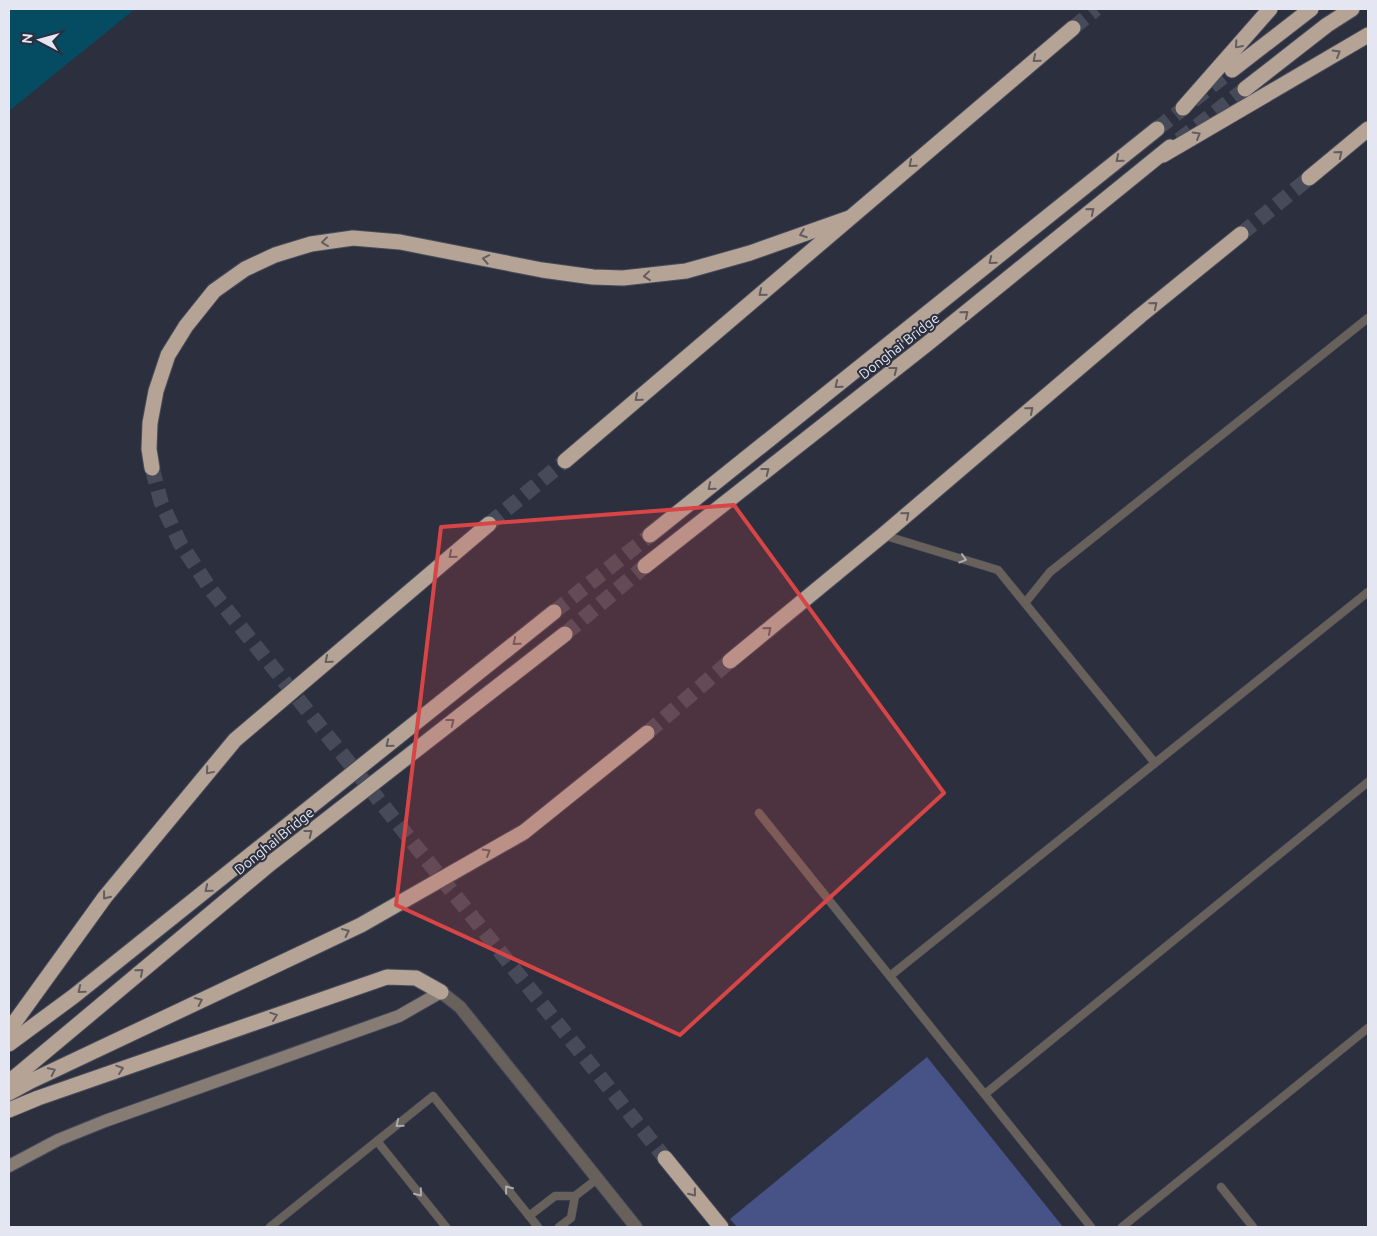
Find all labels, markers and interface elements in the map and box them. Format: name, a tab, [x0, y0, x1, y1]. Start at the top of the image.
north arrow	[15, 15, 65, 65]
text: N	[19, 33, 36, 45]
one-way arrow	[1235, 40, 1244, 49]
one-way arrow	[1332, 50, 1341, 60]
one-way arrow	[1033, 54, 1042, 62]
one-way arrow	[1192, 132, 1201, 142]
one-way arrow	[1333, 150, 1342, 159]
one-way arrow	[1115, 154, 1124, 163]
one-way arrow	[909, 159, 918, 167]
one-way arrow	[1085, 209, 1094, 217]
one-way arrow	[799, 228, 808, 238]
one-way arrow	[321, 236, 329, 247]
one-way arrow	[481, 254, 490, 265]
one-way arrow	[989, 256, 998, 264]
one-way arrow	[642, 270, 650, 281]
one-way arrow	[758, 287, 767, 296]
one-way arrow	[1149, 301, 1158, 310]
street label: Donghai Bridge	[856, 310, 942, 382]
one-way arrow	[959, 311, 968, 319]
one-way arrow	[888, 368, 897, 376]
one-way arrow	[835, 379, 844, 387]
one-way arrow	[635, 392, 644, 401]
one-way arrow	[1025, 406, 1034, 415]
one-way arrow	[760, 468, 769, 476]
one-way arrow	[708, 481, 717, 489]
one-way arrow	[901, 512, 910, 521]
one-way arrow	[448, 550, 457, 559]
one-way arrow	[959, 553, 967, 563]
one-way arrow	[762, 627, 771, 636]
one-way arrow	[513, 637, 522, 645]
one-way arrow	[324, 655, 333, 664]
one-way arrow	[446, 719, 455, 728]
one-way arrow	[386, 738, 395, 746]
one-way arrow	[205, 765, 214, 774]
street label: Donghai Bridge	[231, 804, 317, 878]
one-way arrow	[304, 830, 313, 839]
one-way arrow	[482, 849, 491, 859]
one-way arrow	[204, 883, 213, 892]
one-way arrow	[103, 890, 111, 899]
one-way arrow	[341, 928, 350, 939]
one-way arrow	[134, 970, 143, 978]
one-way arrow	[77, 985, 86, 994]
one-way arrow	[194, 997, 203, 1007]
one-way arrow	[269, 1012, 278, 1022]
one-way arrow	[116, 1065, 124, 1075]
one-way arrow	[47, 1067, 56, 1077]
one-way arrow	[396, 1118, 405, 1126]
one-way arrow	[504, 1186, 513, 1195]
one-way arrow	[413, 1187, 421, 1196]
one-way arrow	[688, 1187, 697, 1196]

